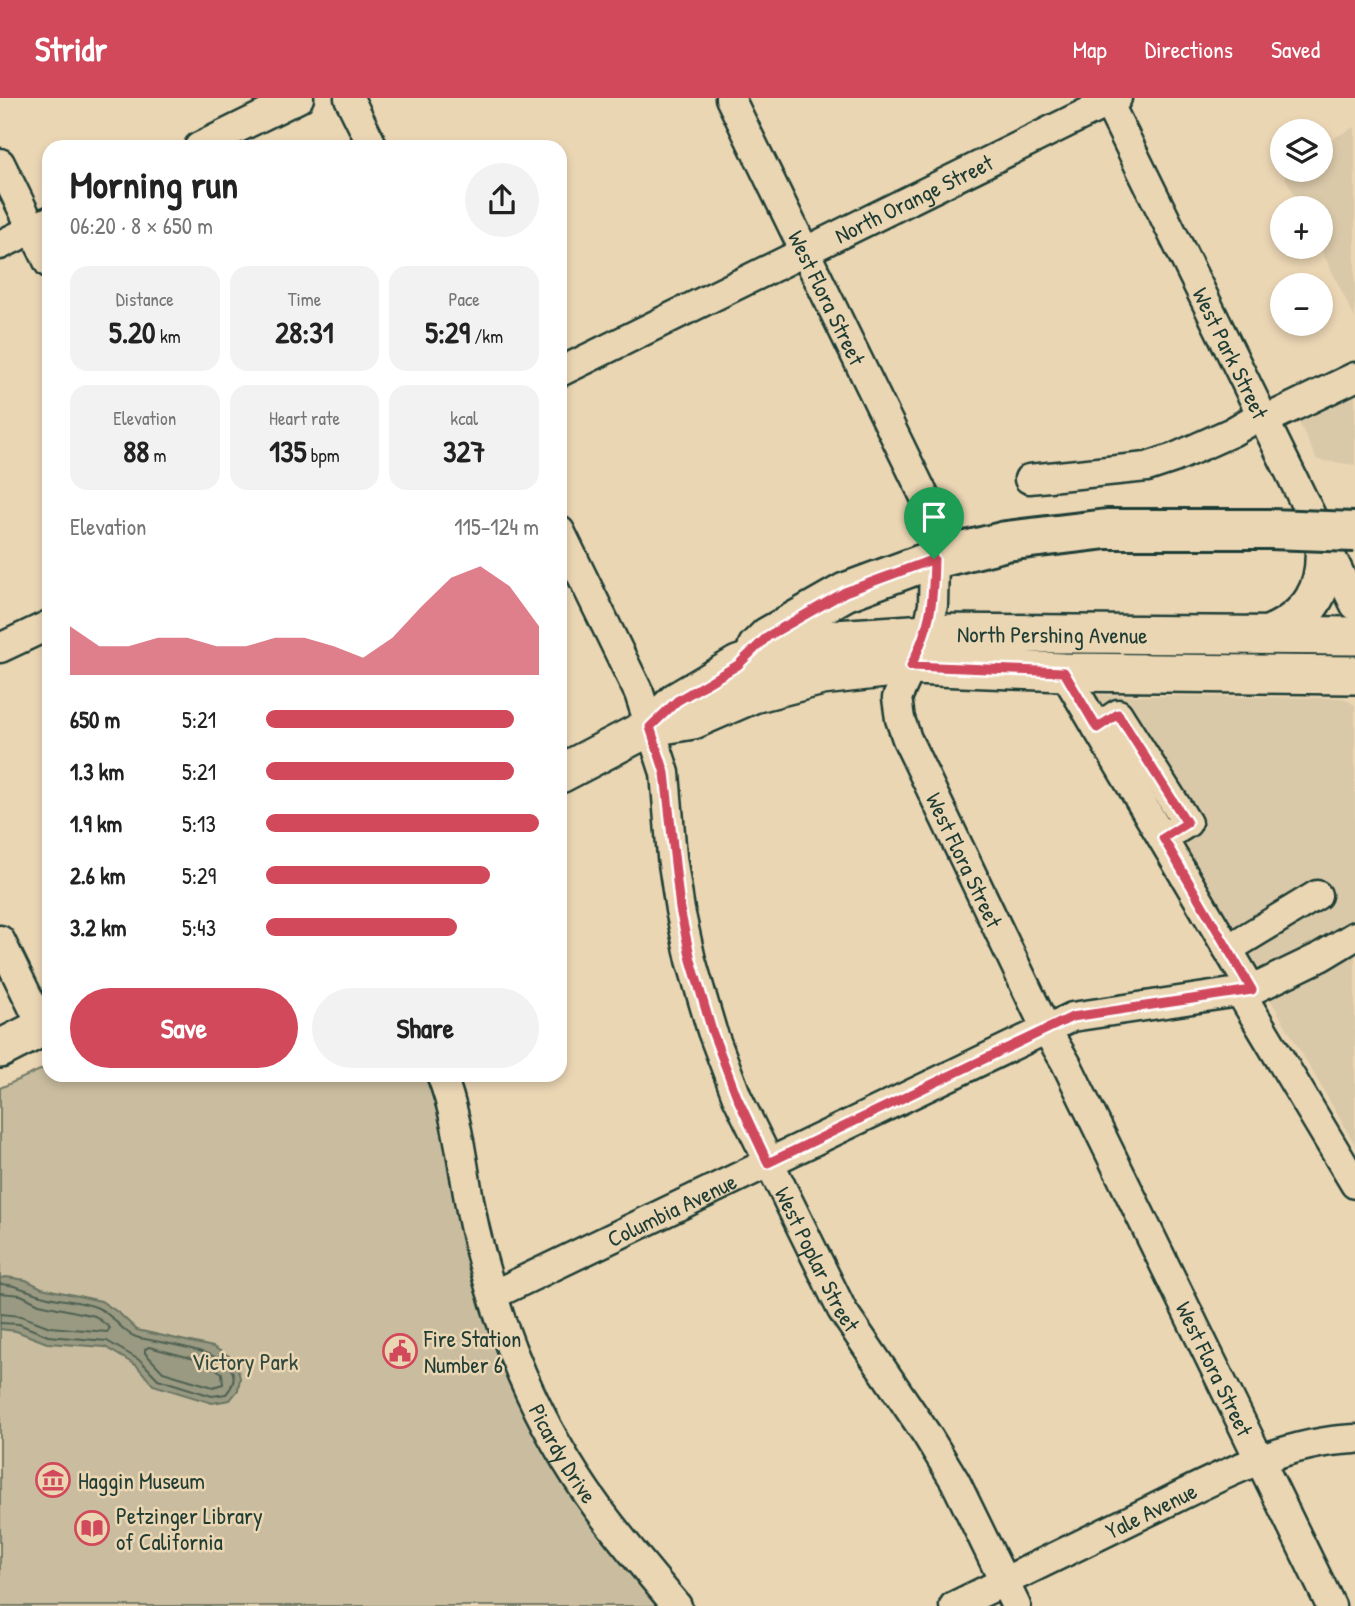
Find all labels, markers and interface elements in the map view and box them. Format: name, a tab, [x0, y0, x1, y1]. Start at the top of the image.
text: Stridr	[35, 27, 107, 71]
text: Map	[1073, 33, 1107, 65]
text: Directions	[1145, 33, 1233, 65]
text: Saved	[1271, 33, 1320, 65]
map controls	[1270, 119, 1333, 336]
button: layers	[1270, 119, 1333, 182]
street label: North Orange Street	[829, 146, 999, 250]
text: Morning run	[70, 158, 238, 210]
button: share	[465, 163, 539, 237]
button: +	[1270, 196, 1333, 259]
text: 06:20 · 8 × 650 m	[70, 210, 213, 241]
street label: West Flora Street	[781, 225, 874, 371]
button: −	[1270, 273, 1333, 336]
street label: West Park Street	[1186, 282, 1277, 425]
text: Distance	[116, 286, 174, 312]
text: Time	[288, 286, 321, 312]
text: Pace	[448, 286, 480, 312]
text: 5.20	[109, 312, 156, 352]
text: 28:31	[275, 312, 334, 352]
text: 5:29	[425, 312, 470, 352]
text: km	[156, 323, 181, 349]
text: /km	[470, 323, 503, 349]
text: Elevation	[113, 405, 176, 431]
text: Heart rate	[269, 405, 340, 431]
text: kcal	[450, 405, 478, 431]
text: 88	[123, 431, 149, 471]
text: 135	[269, 431, 306, 471]
text: 327	[443, 431, 485, 471]
text: m	[149, 442, 166, 468]
text: bpm	[306, 442, 340, 468]
pin	[904, 487, 964, 559]
icon: arrive	[915, 498, 953, 536]
text: Elevation	[70, 511, 146, 542]
text: 115–124 m	[454, 511, 539, 542]
street label: North Pershing Avenue	[957, 618, 1148, 650]
text: 650 m	[70, 704, 120, 735]
text: 5:21	[182, 704, 216, 735]
text: 1.3 km	[70, 756, 124, 787]
text: 5:21	[182, 756, 216, 787]
street label: West Flora Street	[919, 787, 1011, 933]
text: 1.9 km	[70, 808, 122, 839]
text: 5:13	[182, 808, 216, 839]
text: 2.6 km	[70, 860, 125, 891]
text: 5:29	[182, 860, 216, 891]
text: 3.2 km	[70, 912, 126, 943]
text: 5:43	[182, 912, 216, 943]
button: Save	[70, 988, 298, 1068]
button: Share	[312, 988, 539, 1068]
street label: Columbia Avenue	[602, 1165, 741, 1254]
street label: West Poplar Street	[768, 1181, 868, 1338]
street label: West Flora Street	[1169, 1296, 1262, 1442]
place label: Fire Station Number 6	[423, 1323, 521, 1380]
public building icon: Fire Station Number 6	[381, 1332, 419, 1370]
park label: Victory Park	[192, 1346, 299, 1377]
street label: Picardy Drive	[522, 1398, 605, 1509]
museum icon: Haggin Museum	[34, 1461, 72, 1499]
place label: Haggin Museum	[78, 1465, 205, 1496]
street label: Yale Avenue	[1100, 1474, 1202, 1545]
place label: Petzinger Library of California	[116, 1500, 263, 1557]
library icon: Petzinger Library of California	[73, 1509, 111, 1547]

